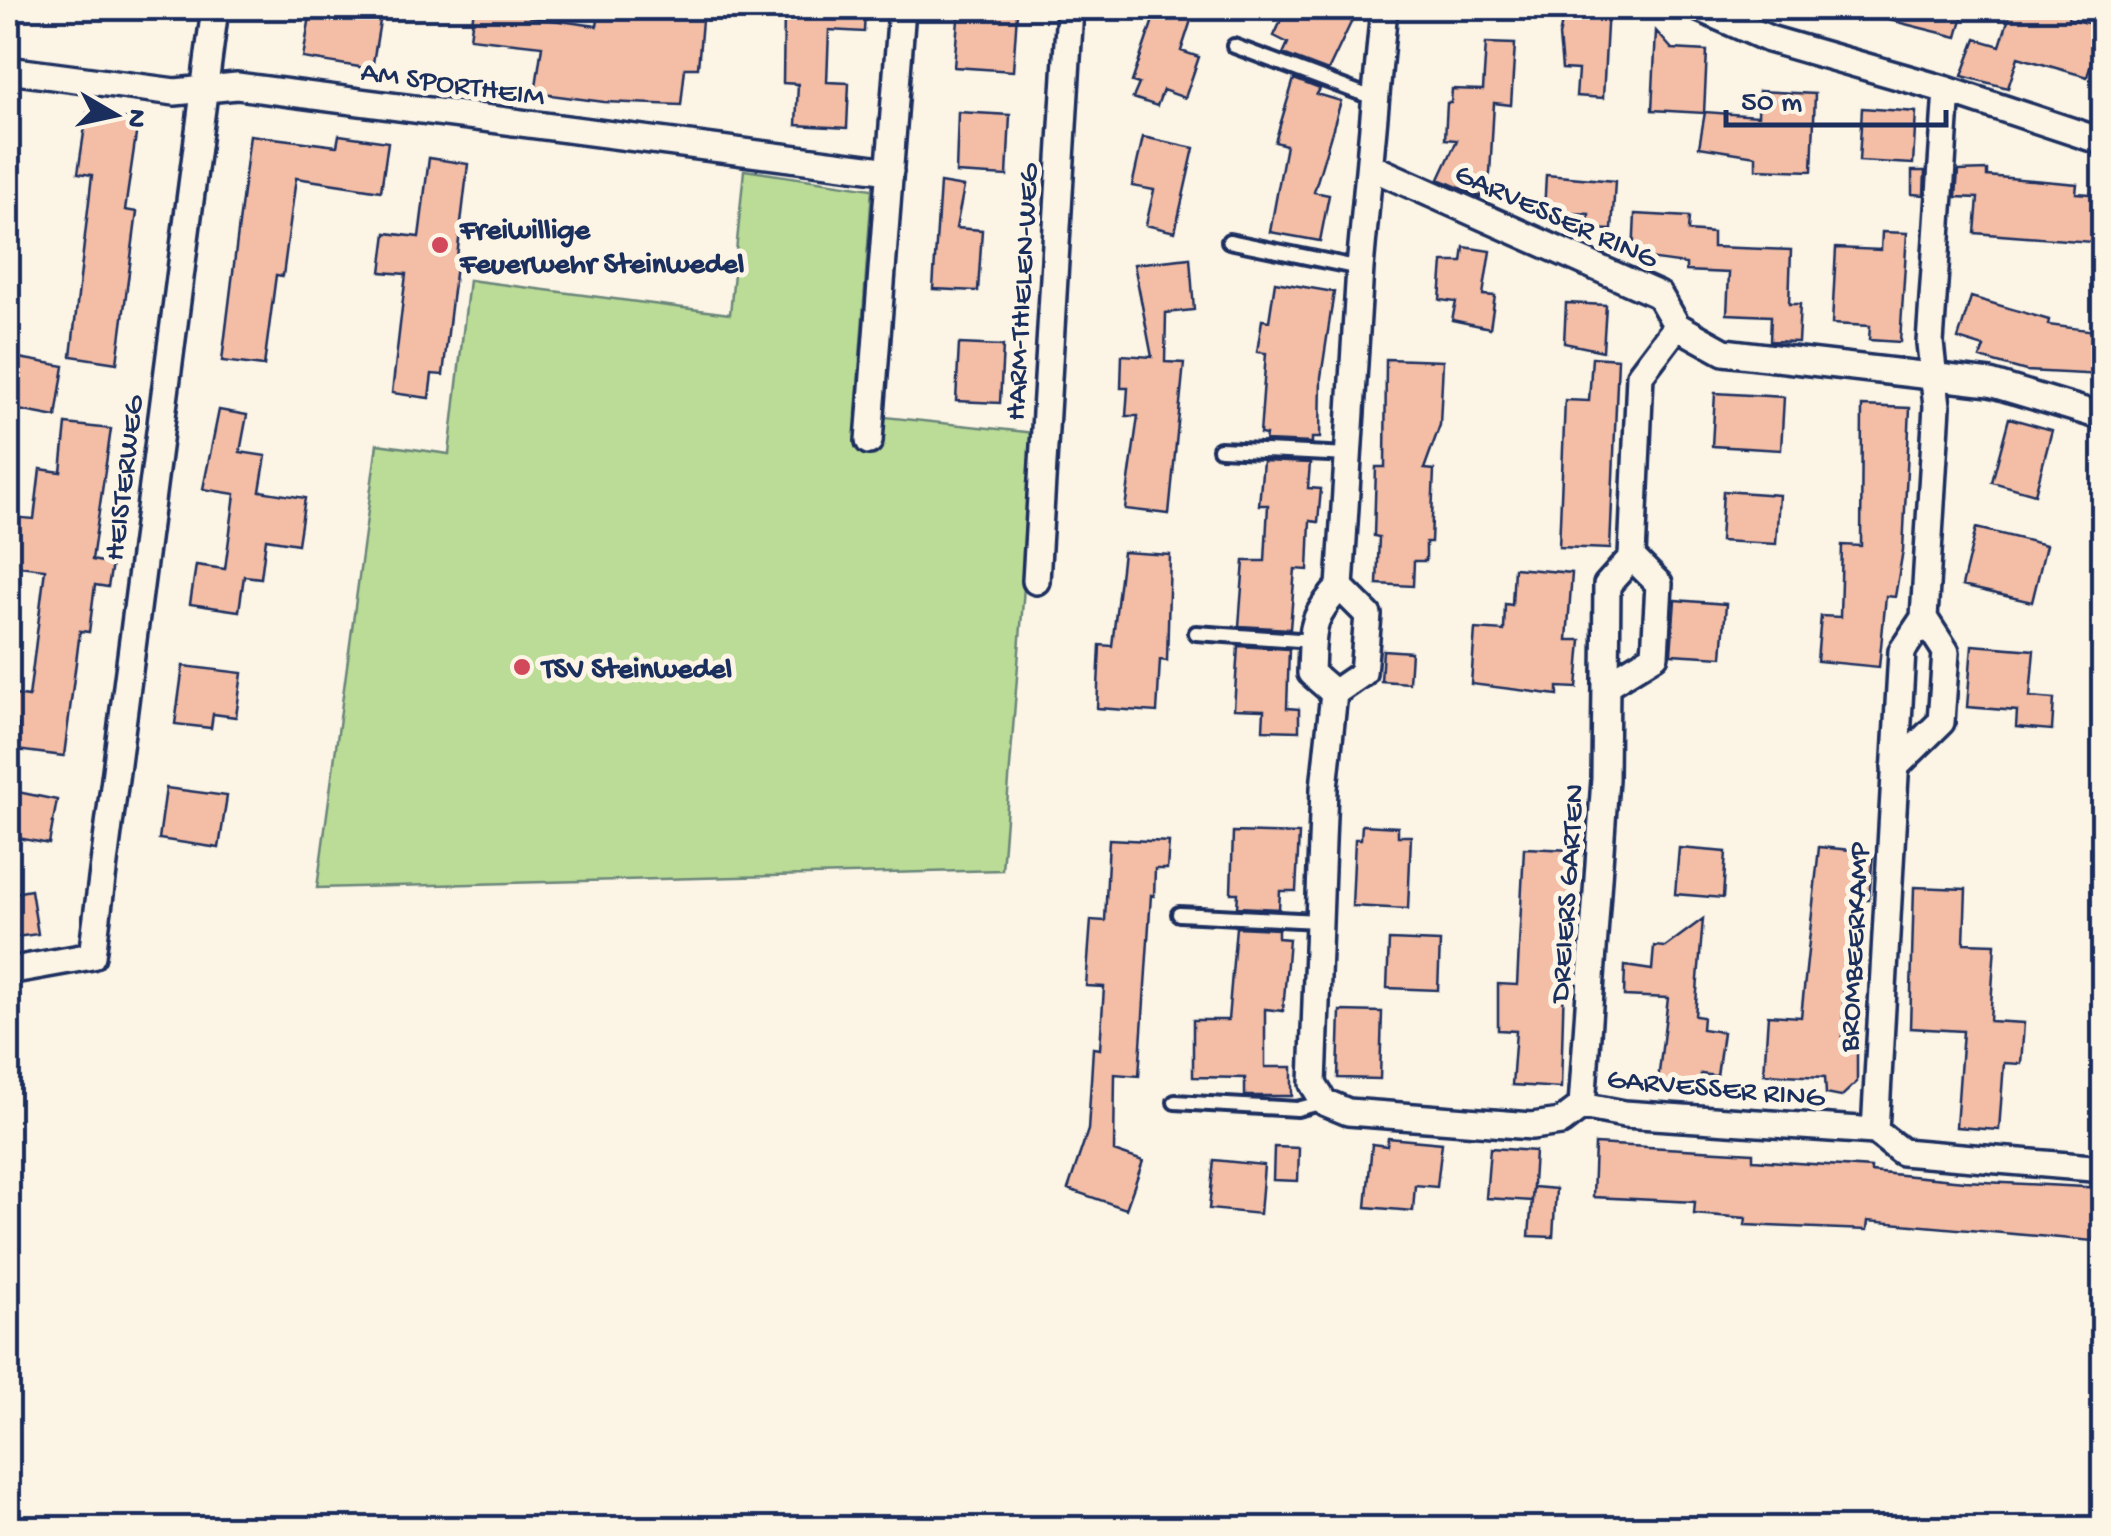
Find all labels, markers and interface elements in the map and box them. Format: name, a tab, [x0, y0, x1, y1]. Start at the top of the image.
street label: AM SPORTHEIM	[358, 56, 547, 117]
north arrow	[65, 65, 165, 165]
scale bar	[1726, 65, 1946, 127]
text: 50 m	[1741, 87, 1802, 122]
text: N	[118, 107, 153, 130]
street label: GARVESSER RING	[1448, 158, 1663, 279]
street label: HARM-THIELEN-WEG	[1000, 162, 1049, 422]
place label: Freiwillige Feuerwehr Steinwedel	[459, 215, 745, 284]
marker: Freiwillige Feuerwehr Steinwedel	[429, 234, 451, 256]
street label: HEISTERWEG	[99, 393, 154, 563]
place label: TSV Steinwedel	[540, 654, 732, 689]
marker: TSV Steinwedel	[511, 656, 533, 678]
street label: DREIERS GARTEN	[1544, 783, 1595, 1006]
street label: BROMBEERKAMP	[1833, 841, 1879, 1054]
street label: GARVESSER RING	[1605, 1064, 1827, 1118]

